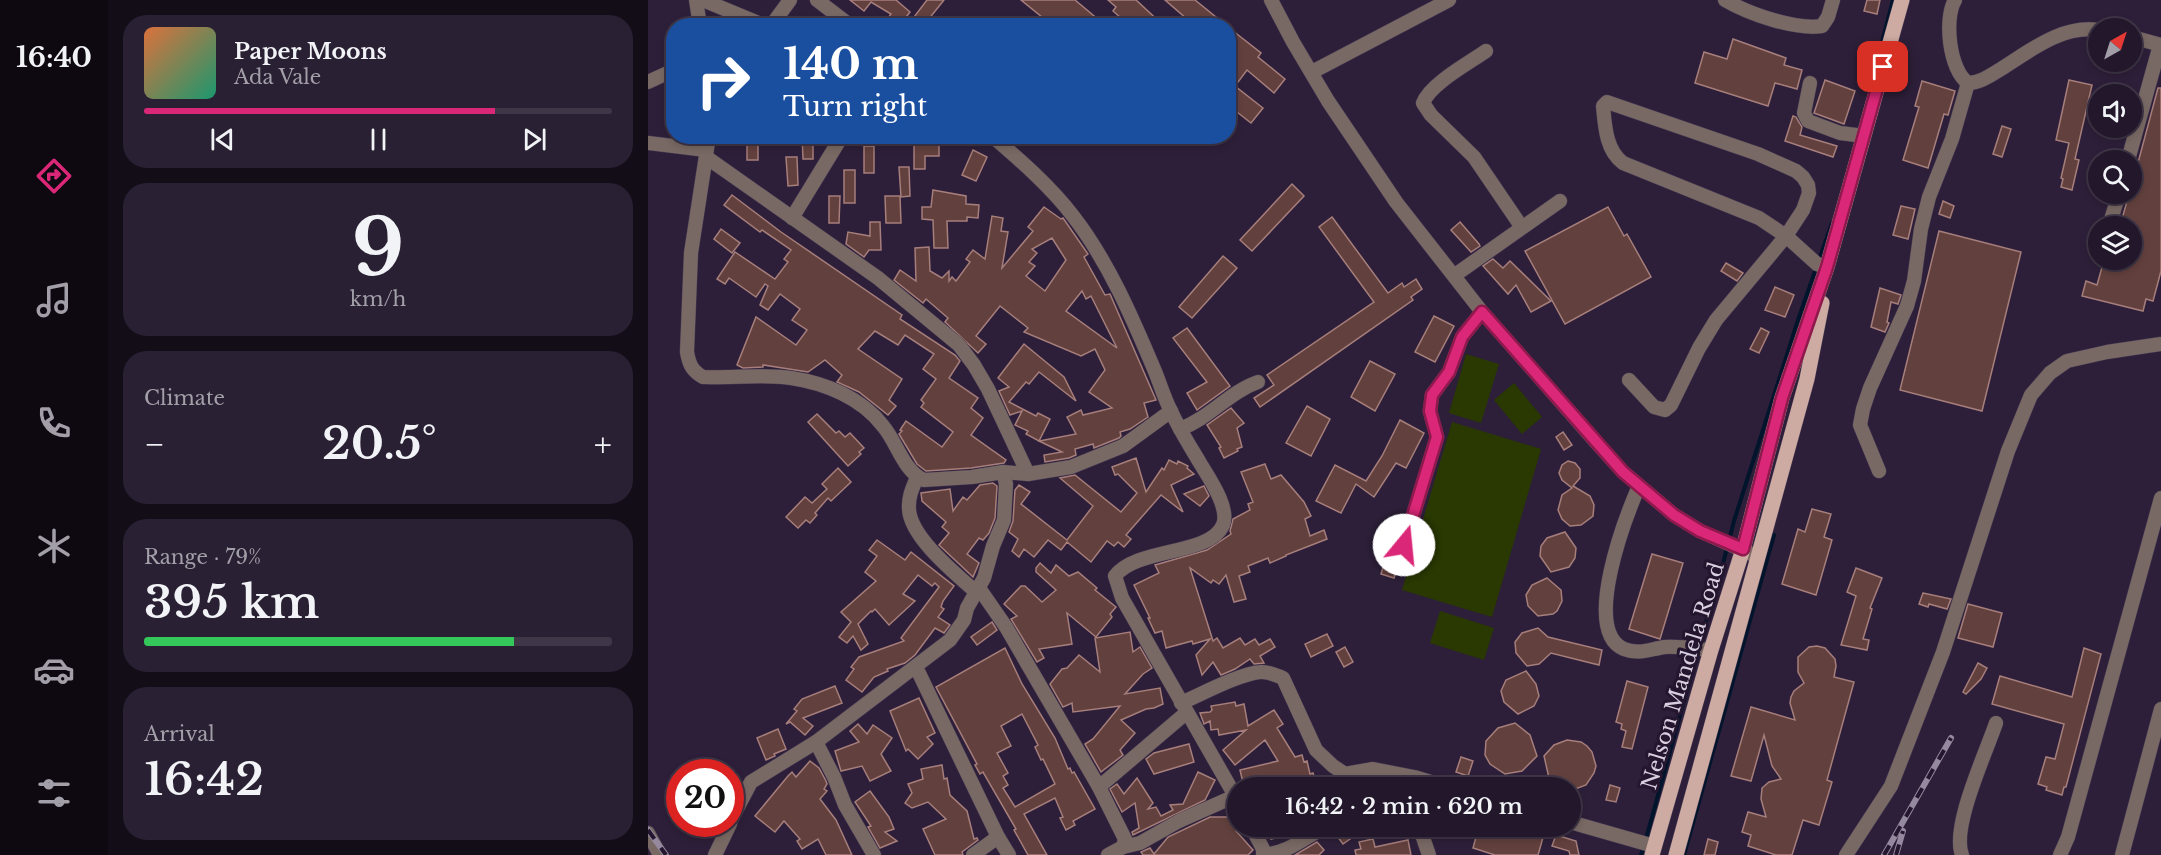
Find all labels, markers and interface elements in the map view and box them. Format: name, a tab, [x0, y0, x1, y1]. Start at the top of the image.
north arrow	[2088, 18, 2142, 72]
map controls	[2088, 18, 2142, 270]
text: Paper Moons	[234, 38, 387, 65]
text: 140 m	[783, 38, 919, 90]
text: 16:40	[16, 41, 92, 74]
pin	[1857, 41, 1908, 92]
icon: right	[684, 42, 762, 120]
icon: arrive	[1866, 50, 1899, 83]
text: Ada Vale	[234, 65, 321, 89]
button: sound	[2088, 84, 2142, 138]
text: Turn right	[783, 90, 927, 123]
icon: previous	[206, 123, 239, 156]
icon: pause	[362, 123, 395, 156]
icon: next	[518, 123, 551, 156]
button: search	[2088, 150, 2142, 204]
icon: directions	[33, 155, 75, 197]
text: 9	[352, 199, 404, 296]
button: layers	[2088, 216, 2142, 270]
icon: music	[33, 279, 75, 321]
text: km/h	[350, 287, 406, 311]
text: Climate	[144, 386, 225, 410]
icon: phone	[33, 402, 75, 444]
text: 20.5°	[322, 415, 437, 471]
text: −	[144, 424, 165, 465]
text: +	[594, 424, 612, 465]
position arrow	[1372, 513, 1436, 577]
icon: climate	[33, 525, 75, 567]
text: Range · 79%	[144, 545, 261, 569]
street label: Nelson Mandela Road	[1636, 559, 1730, 793]
text: 395 km	[144, 574, 319, 630]
icon: car	[33, 649, 75, 691]
text: Arrival	[144, 722, 215, 746]
text: 16:42	[144, 751, 264, 807]
speed limit sign: 20	[666, 759, 744, 837]
icon: filters	[33, 772, 75, 814]
text: 16:42 · 2 min · 620 m	[1285, 793, 1523, 820]

